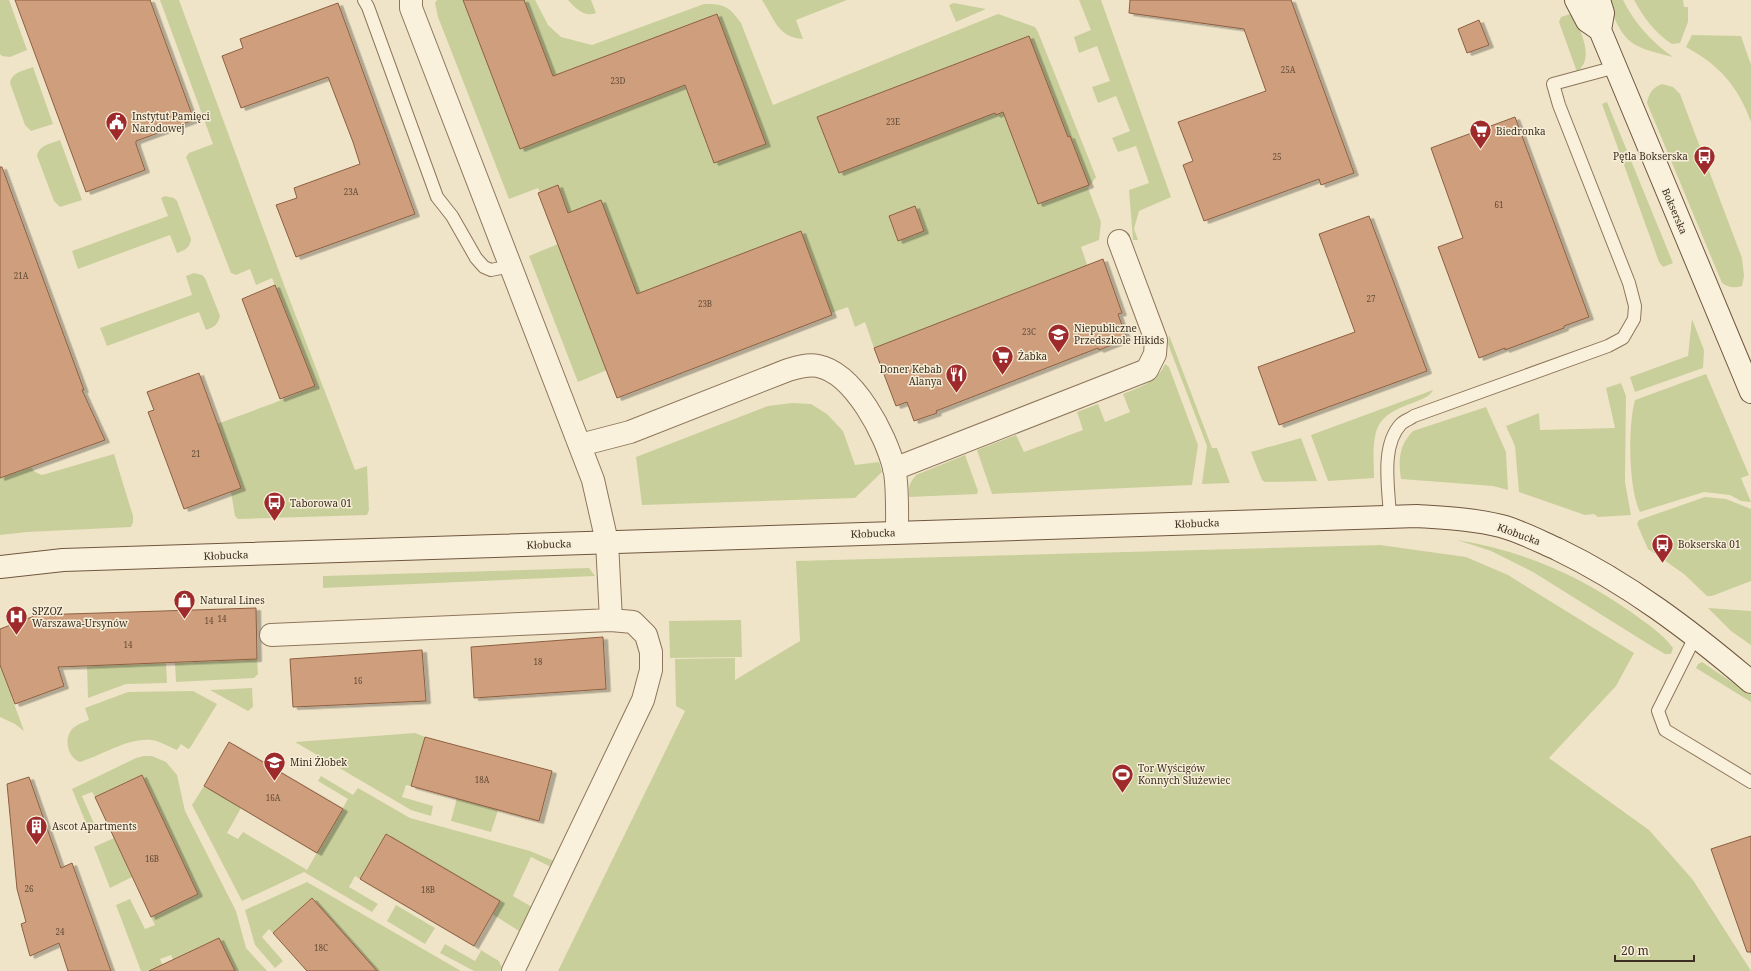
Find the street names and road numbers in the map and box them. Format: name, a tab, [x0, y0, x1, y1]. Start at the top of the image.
street label: Bokserska	[1659, 186, 1691, 236]
street label: Kłobucka	[1174, 515, 1220, 531]
street label: Kłobucka	[1496, 520, 1543, 548]
street label: Kłobucka	[850, 525, 896, 541]
street label: Kłobucka	[526, 536, 572, 552]
street label: Kłobucka	[203, 547, 249, 563]

